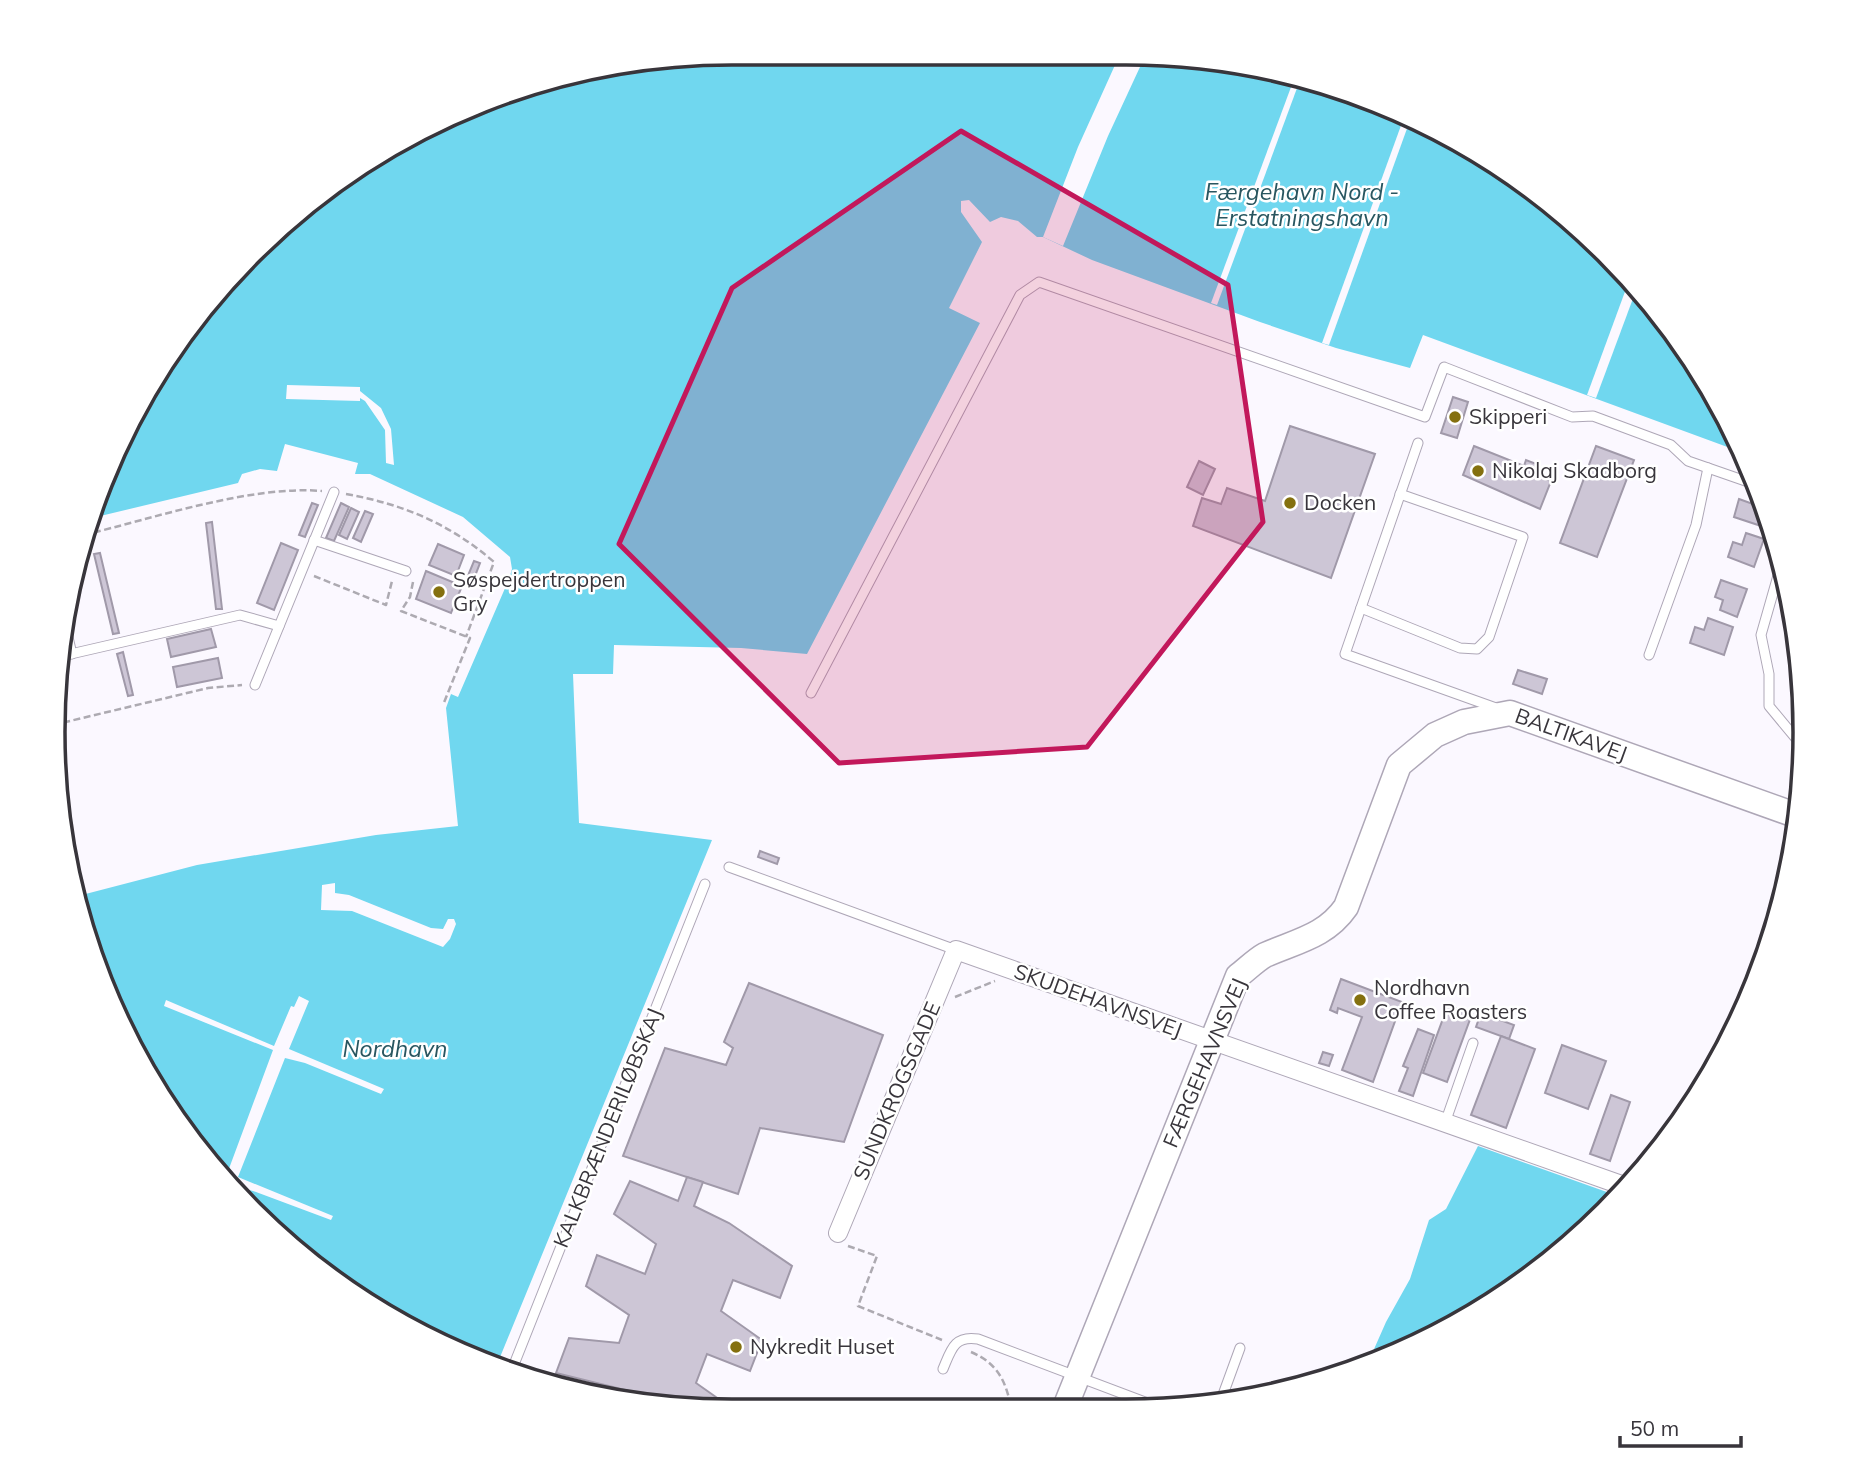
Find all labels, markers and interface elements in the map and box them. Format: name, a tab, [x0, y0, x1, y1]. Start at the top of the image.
water label: Færgehavn Nord - Erstatningshavn	[1205, 177, 1399, 232]
place label: Skipperi	[1469, 403, 1547, 429]
marker: Skipperi	[1447, 409, 1463, 425]
place label: Nikolaj Skadborg	[1492, 457, 1657, 483]
marker: Nikolaj Skadborg	[1470, 463, 1486, 479]
place label: Docken	[1304, 489, 1376, 515]
marker: Docken	[1282, 495, 1298, 511]
place label: Søspejdertroppen Gry	[453, 566, 625, 616]
marker: Søspejdertroppen Gry	[431, 584, 447, 600]
street label: BALTIKAVEJ	[1512, 702, 1631, 766]
street label: SKUDEHAVNSVEJ	[1011, 958, 1186, 1043]
street label: FÆRGEHAVNSVEJ	[1157, 974, 1251, 1151]
place label: Nordhavn Coffee Roasters	[1374, 974, 1527, 1024]
marker: Nordhavn Coffee Roasters	[1352, 992, 1368, 1008]
street label: SUNDKROGSGADE	[847, 998, 945, 1184]
street label: KALKBRÆNDERILØBSKAJ	[547, 1004, 667, 1251]
water label: Nordhavn	[342, 1034, 448, 1063]
place label: Nykredit Huset	[750, 1333, 894, 1359]
marker: Nykredit Huset	[728, 1339, 744, 1355]
scale bar	[1620, 1404, 1741, 1448]
text: 50 m	[1630, 1415, 1679, 1441]

